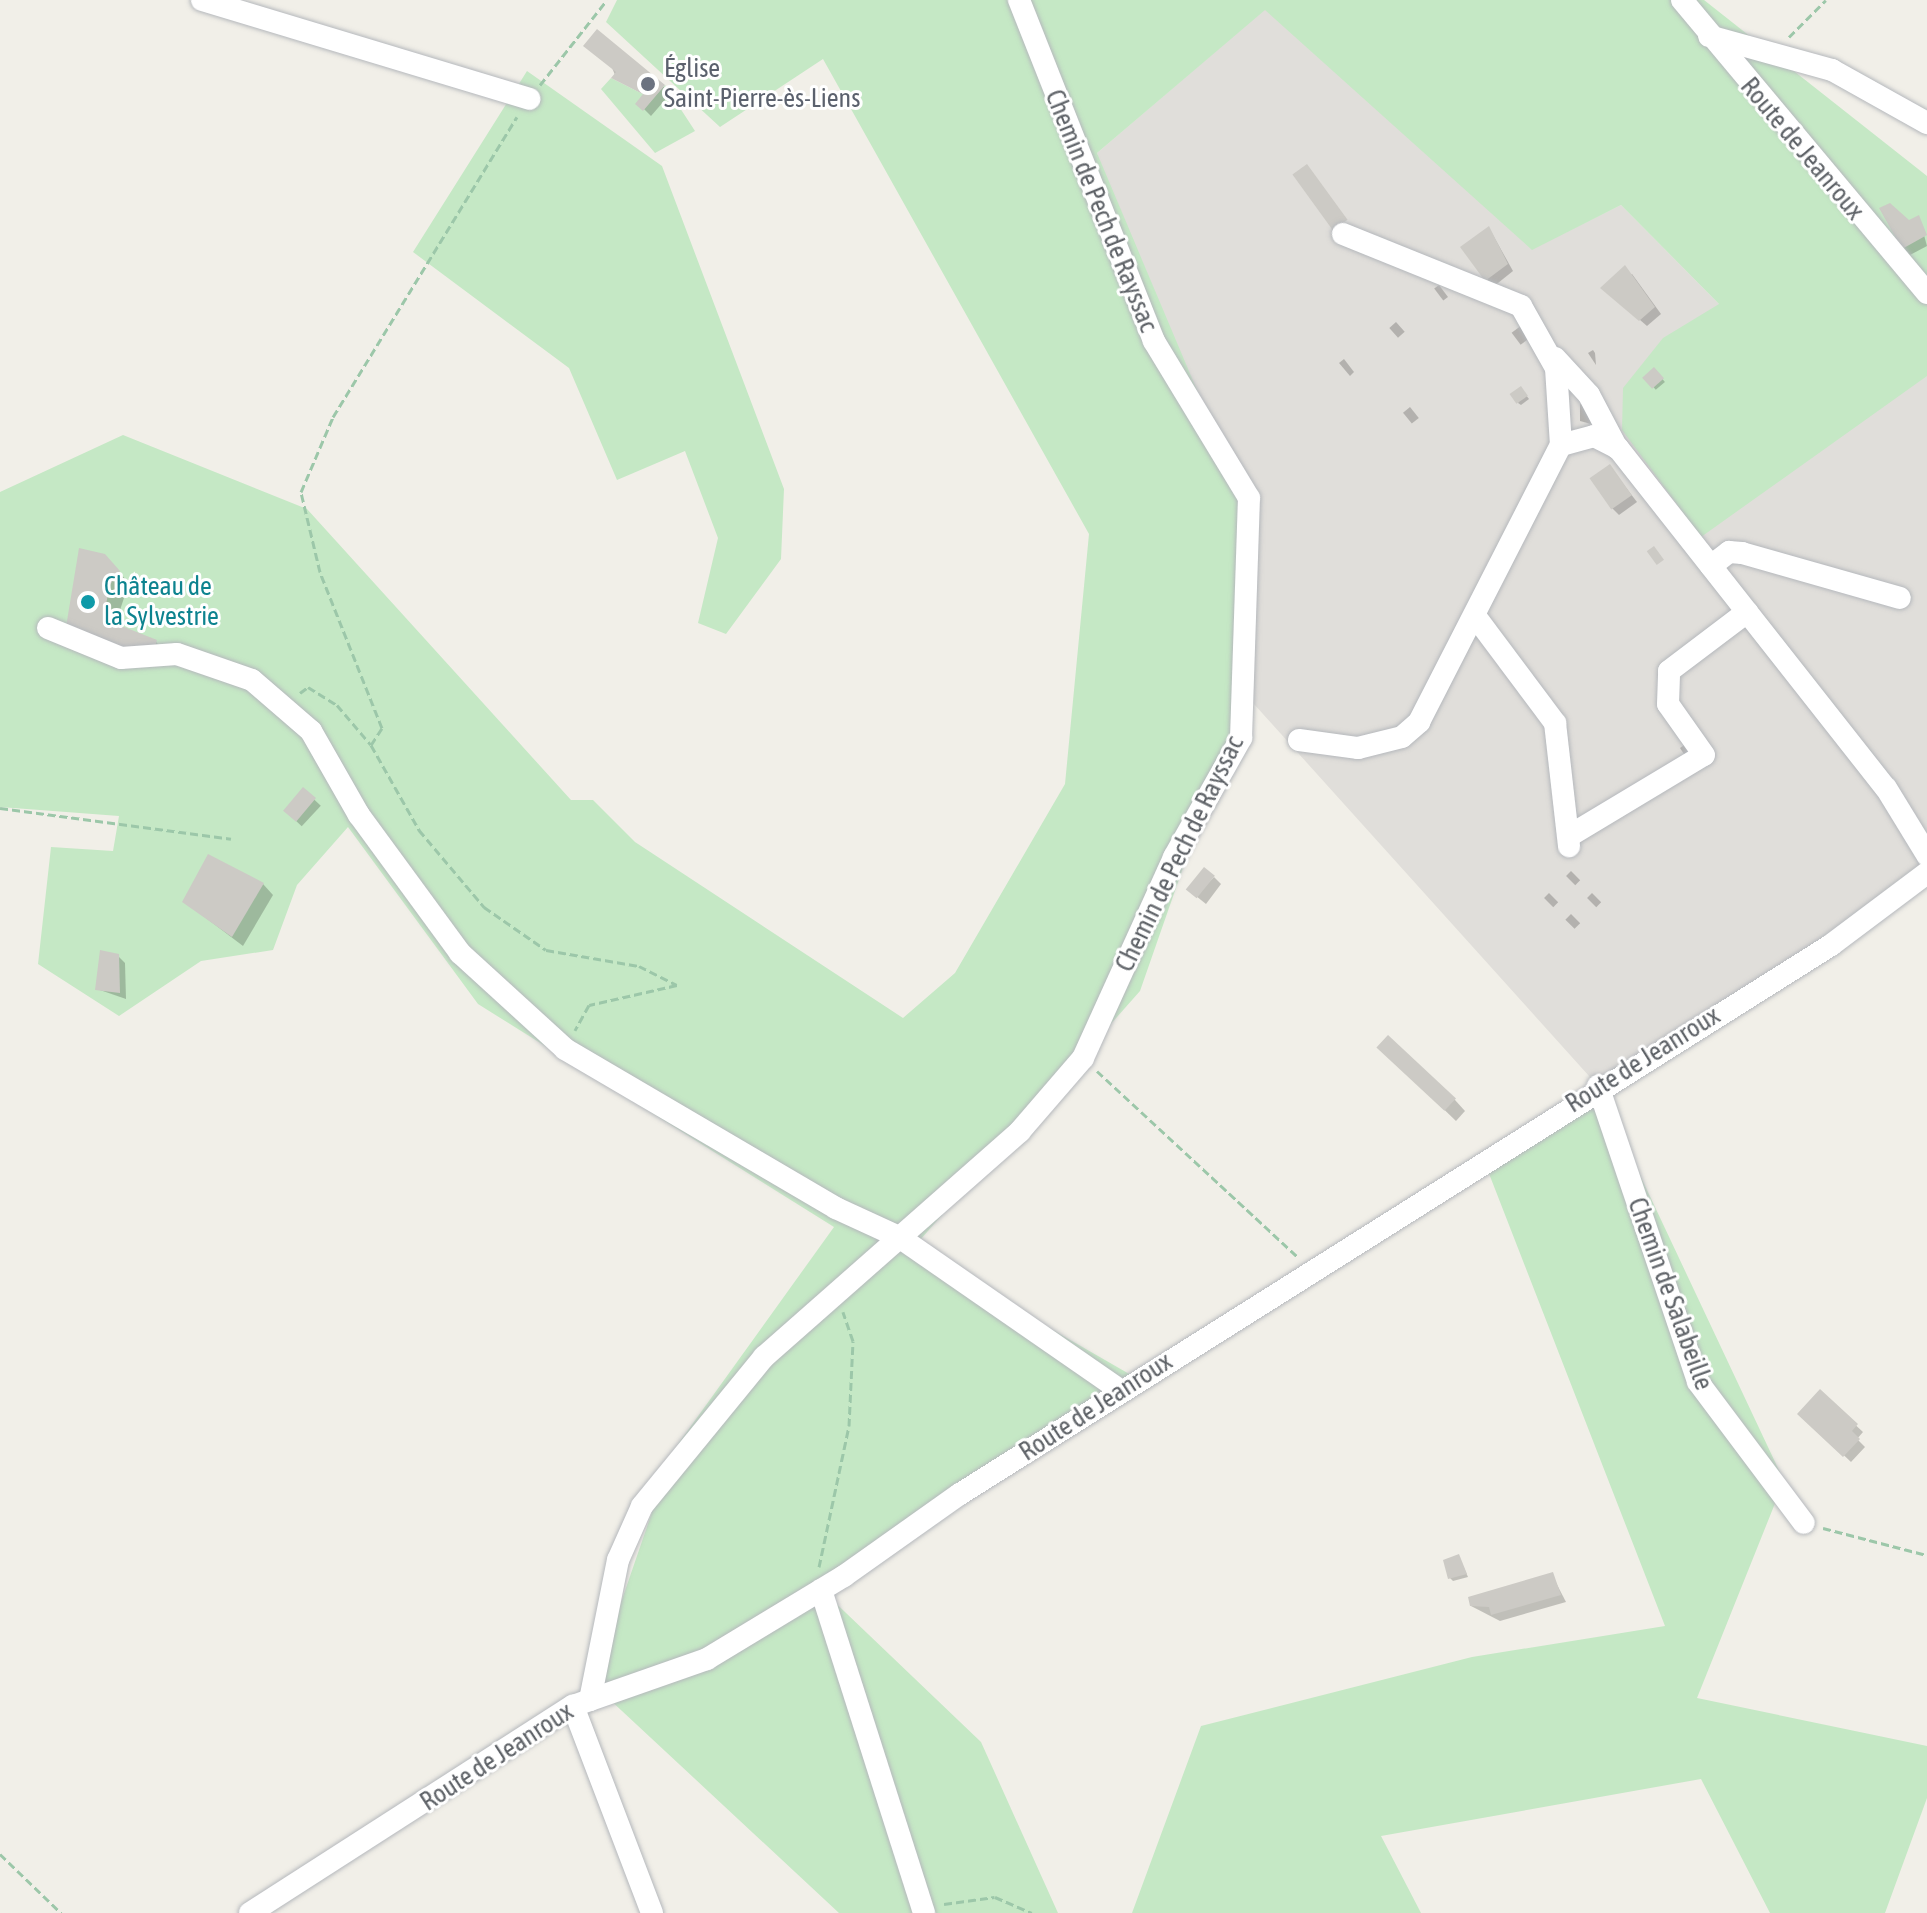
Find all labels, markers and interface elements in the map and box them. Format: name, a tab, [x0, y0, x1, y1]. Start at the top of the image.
place label: Église Saint-Pierre-ès-Liens	[664, 53, 860, 114]
street label: Route de Jeanroux	[1734, 72, 1870, 226]
marker: Église Saint-Pierre-ès-Liens	[639, 75, 657, 93]
street label: Chemin de Pech de Rayssac	[1038, 85, 1164, 337]
place label: Château de la Sylvestrie	[104, 571, 219, 632]
marker: Château de la Sylvestrie	[79, 593, 97, 611]
street label: Chemin de Pech de Rayssac	[1109, 731, 1251, 977]
street label: Route de Jeanroux	[1560, 1000, 1726, 1120]
street label: Chemin de Salabeille	[1621, 1194, 1719, 1394]
street label: Route de Jeanroux	[1014, 1346, 1178, 1468]
street label: Route de Jeanroux	[415, 1696, 579, 1818]

